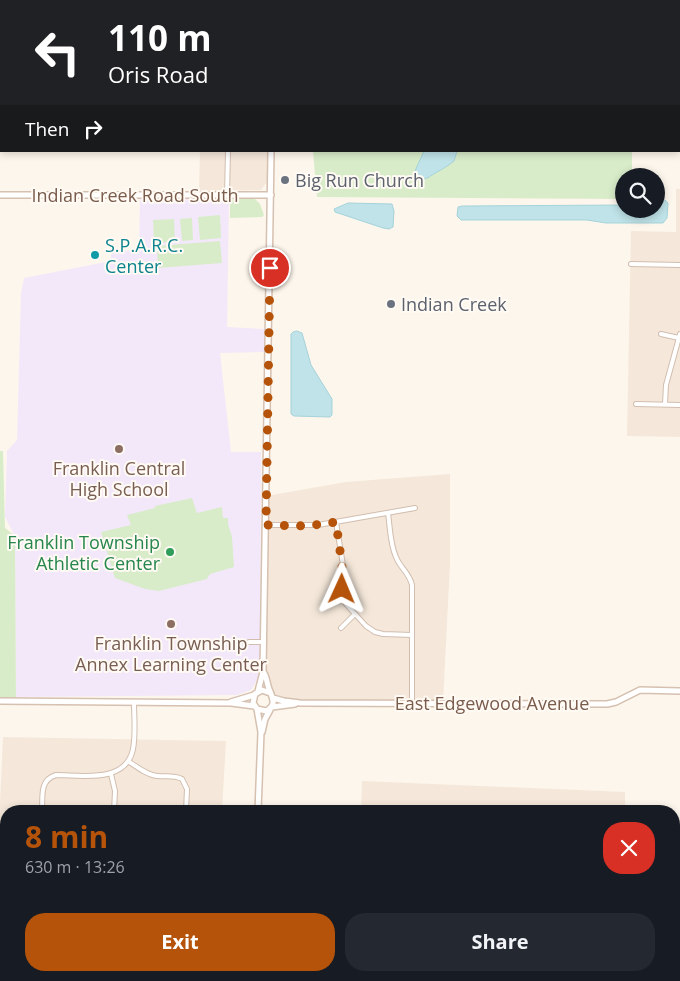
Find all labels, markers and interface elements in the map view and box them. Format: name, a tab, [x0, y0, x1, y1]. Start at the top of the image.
text: 110 m	[108, 14, 212, 61]
icon: left	[25, 20, 90, 85]
text: Oris Road	[108, 59, 208, 89]
icon: right	[79, 115, 107, 143]
text: Then	[25, 116, 69, 142]
place label: Big Run Church	[295, 168, 424, 192]
map controls	[615, 168, 665, 218]
button: search	[615, 168, 665, 218]
marker: Big Run Church	[279, 174, 291, 186]
street label: Indian Creek Road South	[31, 183, 239, 207]
place label: S.P.A.R.C. Center	[105, 233, 183, 278]
pin	[249, 247, 291, 289]
marker: S.P.A.R.C. Center	[89, 249, 101, 261]
icon: arrive	[256, 254, 284, 282]
place label: Indian Creek	[401, 292, 507, 316]
marker: Indian Creek	[385, 298, 397, 310]
marker: Franklin Central High School	[113, 443, 125, 455]
place label: Franklin Central High School	[53, 456, 185, 501]
place label: Franklin Township Athletic Center	[7, 530, 161, 575]
marker: Franklin Township Athletic Center	[164, 546, 176, 558]
position arrow	[315, 562, 367, 614]
marker: Franklin Township Annex Learning Center	[165, 618, 177, 630]
place label: Franklin Township Annex Learning Center	[75, 631, 268, 676]
street label: East Edgewood Avenue	[395, 691, 589, 715]
text: 8 min	[25, 816, 108, 857]
button: close	[603, 822, 655, 874]
text: 630 m · 13:26	[25, 856, 125, 878]
button: Exit	[25, 913, 335, 971]
button: Share	[345, 913, 655, 971]

